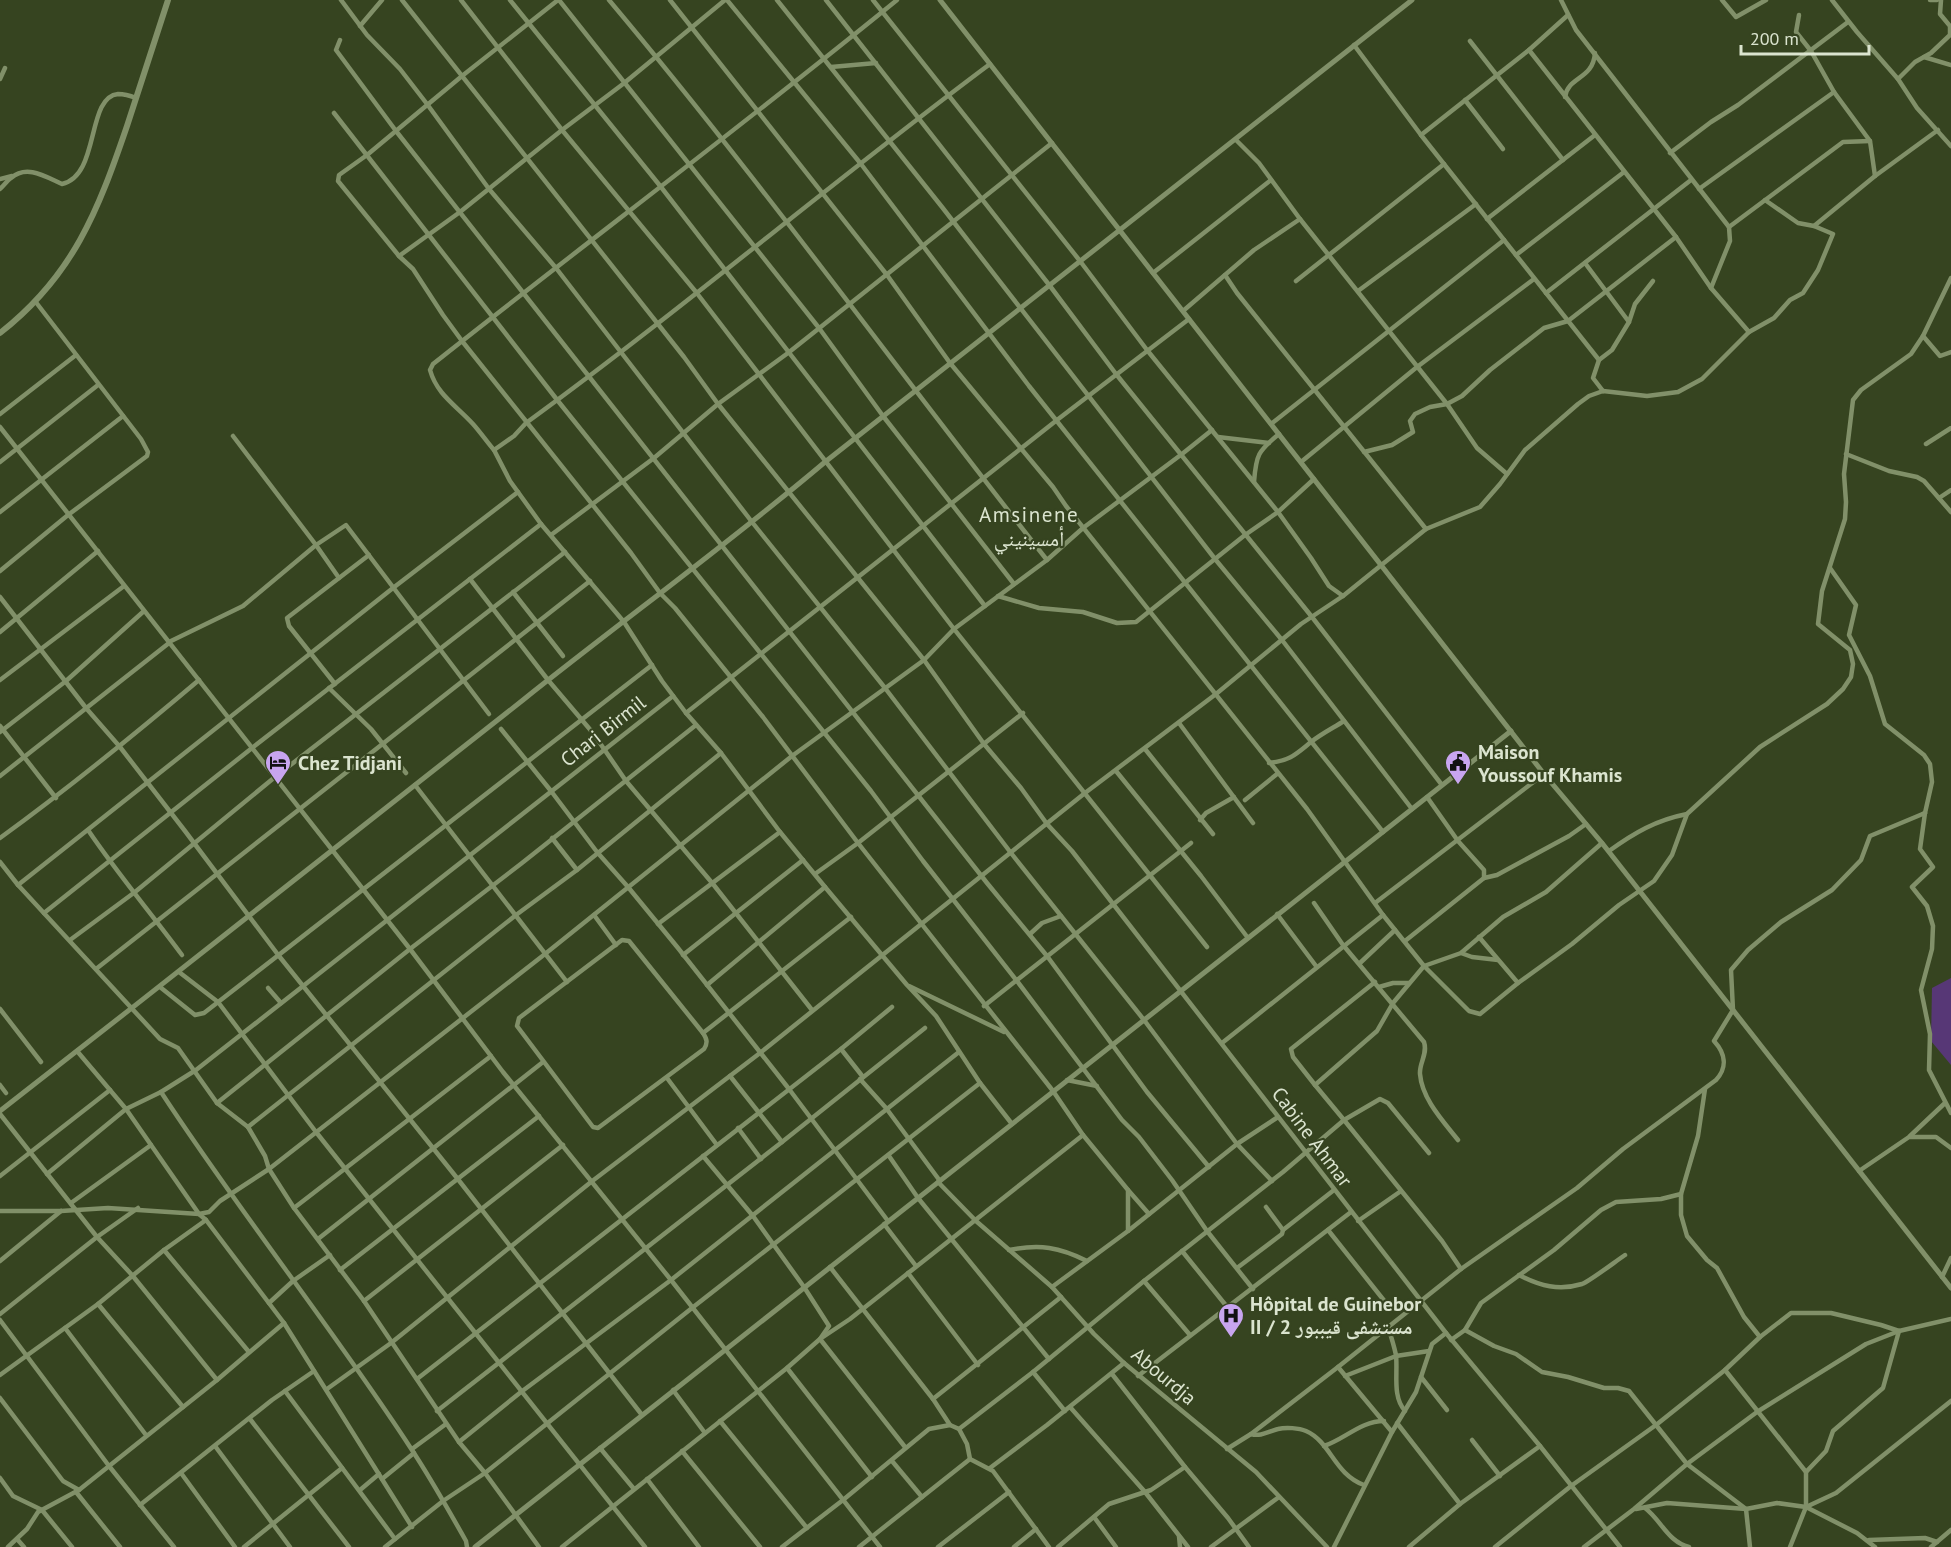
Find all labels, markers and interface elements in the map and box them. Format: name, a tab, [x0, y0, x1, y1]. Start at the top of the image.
scale bar	[1741, 18, 1868, 56]
text: 200 m	[1750, 27, 1799, 50]
district label: Amsinene أمسينيني	[979, 501, 1079, 555]
street label: Chari Birmil	[555, 690, 651, 772]
place label: Maison Youssouf Khamis	[1477, 739, 1622, 788]
hotel icon: Chez Tidjani	[263, 748, 293, 786]
public building icon: Maison Youssouf Khamis	[1443, 748, 1473, 786]
place label: Chez Tidjani	[298, 750, 402, 776]
street label: Cabine Ahmar	[1266, 1082, 1358, 1192]
place label: Hôpital de Guinebor II / مستشفى قيببور 2	[1250, 1291, 1421, 1340]
hospital icon: Hôpital de Guinebor II / مستشفى قيببور 2	[1216, 1301, 1246, 1339]
street label: Abourdja	[1126, 1341, 1202, 1411]

